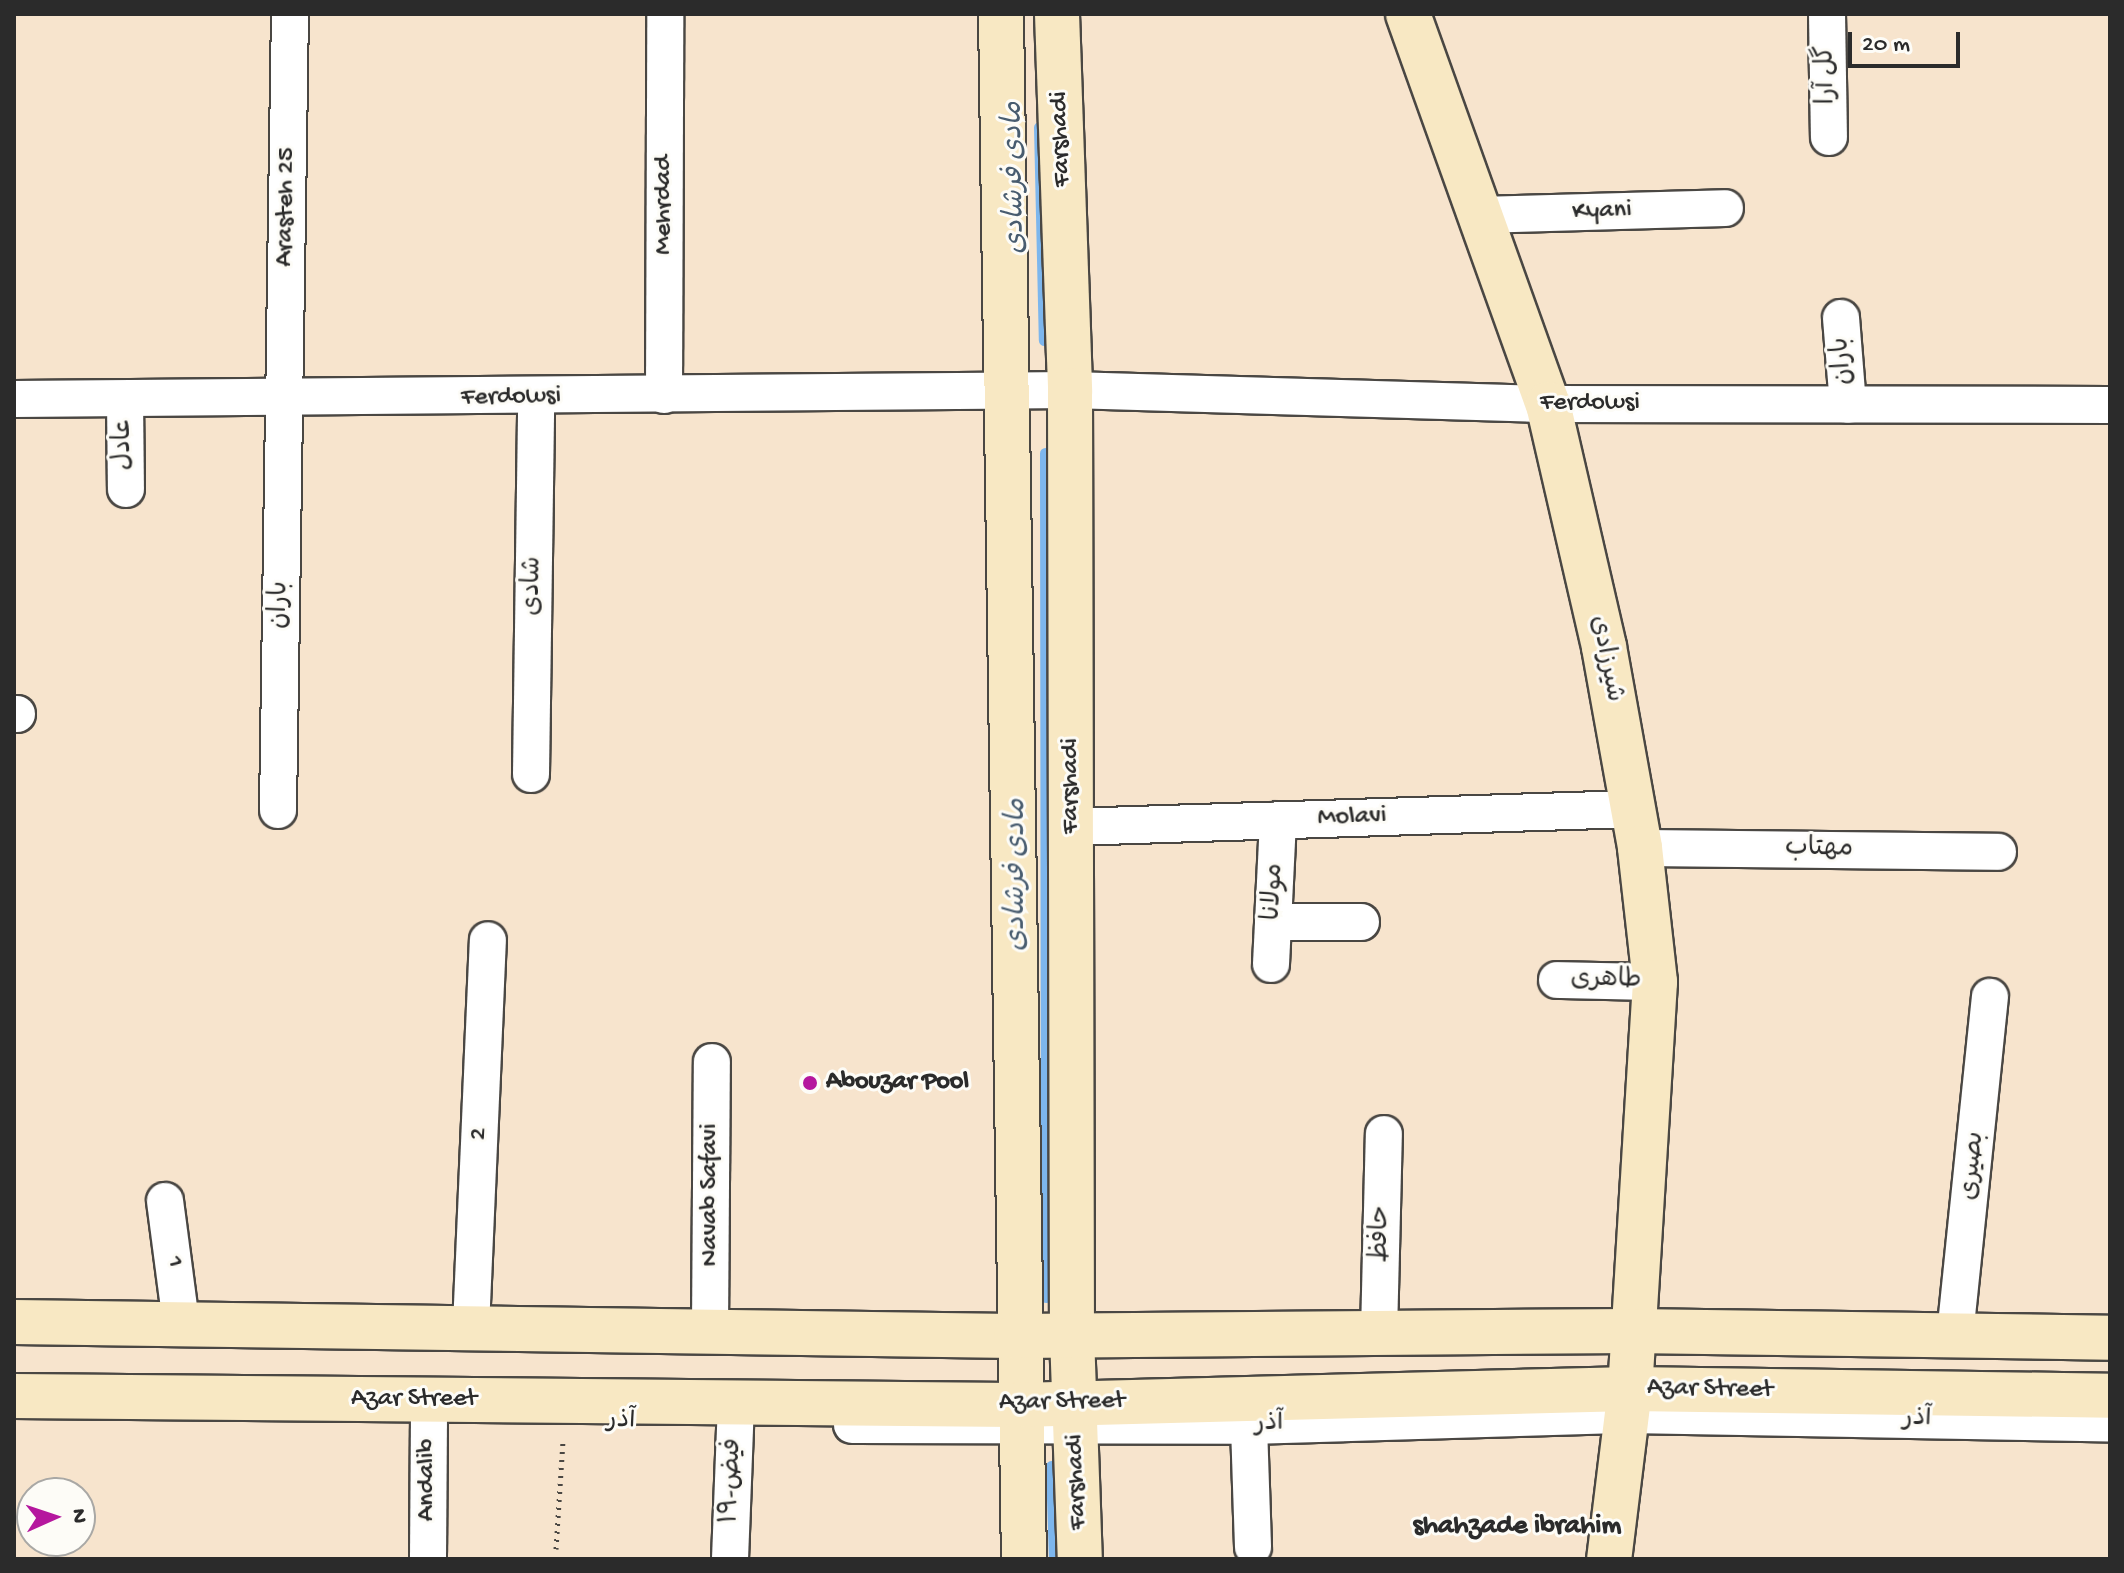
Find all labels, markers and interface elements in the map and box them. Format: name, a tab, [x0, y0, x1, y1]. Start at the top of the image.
scale bar	[1852, 16, 1964, 66]
text: 20 m	[1862, 31, 1910, 60]
street label: گل آرا	[1812, 45, 1844, 105]
street label: Farshadi	[1045, 91, 1079, 187]
water label: مادی فرشادی	[998, 101, 1034, 255]
street label: Arasteh 25	[270, 147, 304, 267]
street label: Mehrdad	[649, 155, 681, 255]
street label: Kyani	[1572, 195, 1632, 229]
street label: باران	[1826, 336, 1862, 386]
street label: Ferdowsi	[461, 382, 561, 414]
street label: Ferdowsi	[1540, 388, 1640, 420]
street label: عادل	[109, 417, 141, 471]
street label: شادی	[518, 556, 550, 616]
street label: باران	[265, 581, 297, 629]
street label: شیرزادی	[1581, 613, 1629, 705]
street label: Farshadi	[1056, 738, 1088, 834]
water label: مادی فرشادی	[1001, 799, 1035, 951]
street label: Molavi	[1317, 801, 1387, 835]
street label: مهتاب	[1785, 834, 1853, 866]
street label: مولانا	[1258, 863, 1292, 921]
street label: طاهری	[1570, 965, 1642, 997]
place label: Abouzar Pool	[826, 1067, 969, 1099]
marker: Abouzar Pool	[801, 1074, 819, 1092]
street label: Navab Safavi	[695, 1123, 727, 1267]
street label: 2	[464, 1127, 496, 1141]
street label: بصیری	[1955, 1130, 1993, 1202]
street label: حافظ	[1366, 1205, 1398, 1263]
street label: 1	[157, 1255, 189, 1269]
street label: Azar Street	[1647, 1373, 1773, 1407]
street label: Azar Street	[351, 1384, 477, 1416]
street label: Azar Street	[999, 1386, 1125, 1420]
street label: آذر	[1902, 1404, 1932, 1436]
street label: آذر	[606, 1406, 636, 1438]
street label: آذر	[1254, 1409, 1284, 1441]
street label: Farshadi	[1061, 1434, 1095, 1530]
street label: ۱۹-فیض	[716, 1438, 750, 1524]
street label: Andalib	[412, 1439, 444, 1521]
north arrow	[16, 1477, 96, 1557]
text: N	[65, 1508, 91, 1524]
district label: shahzade ibrahim	[1413, 1510, 1621, 1544]

